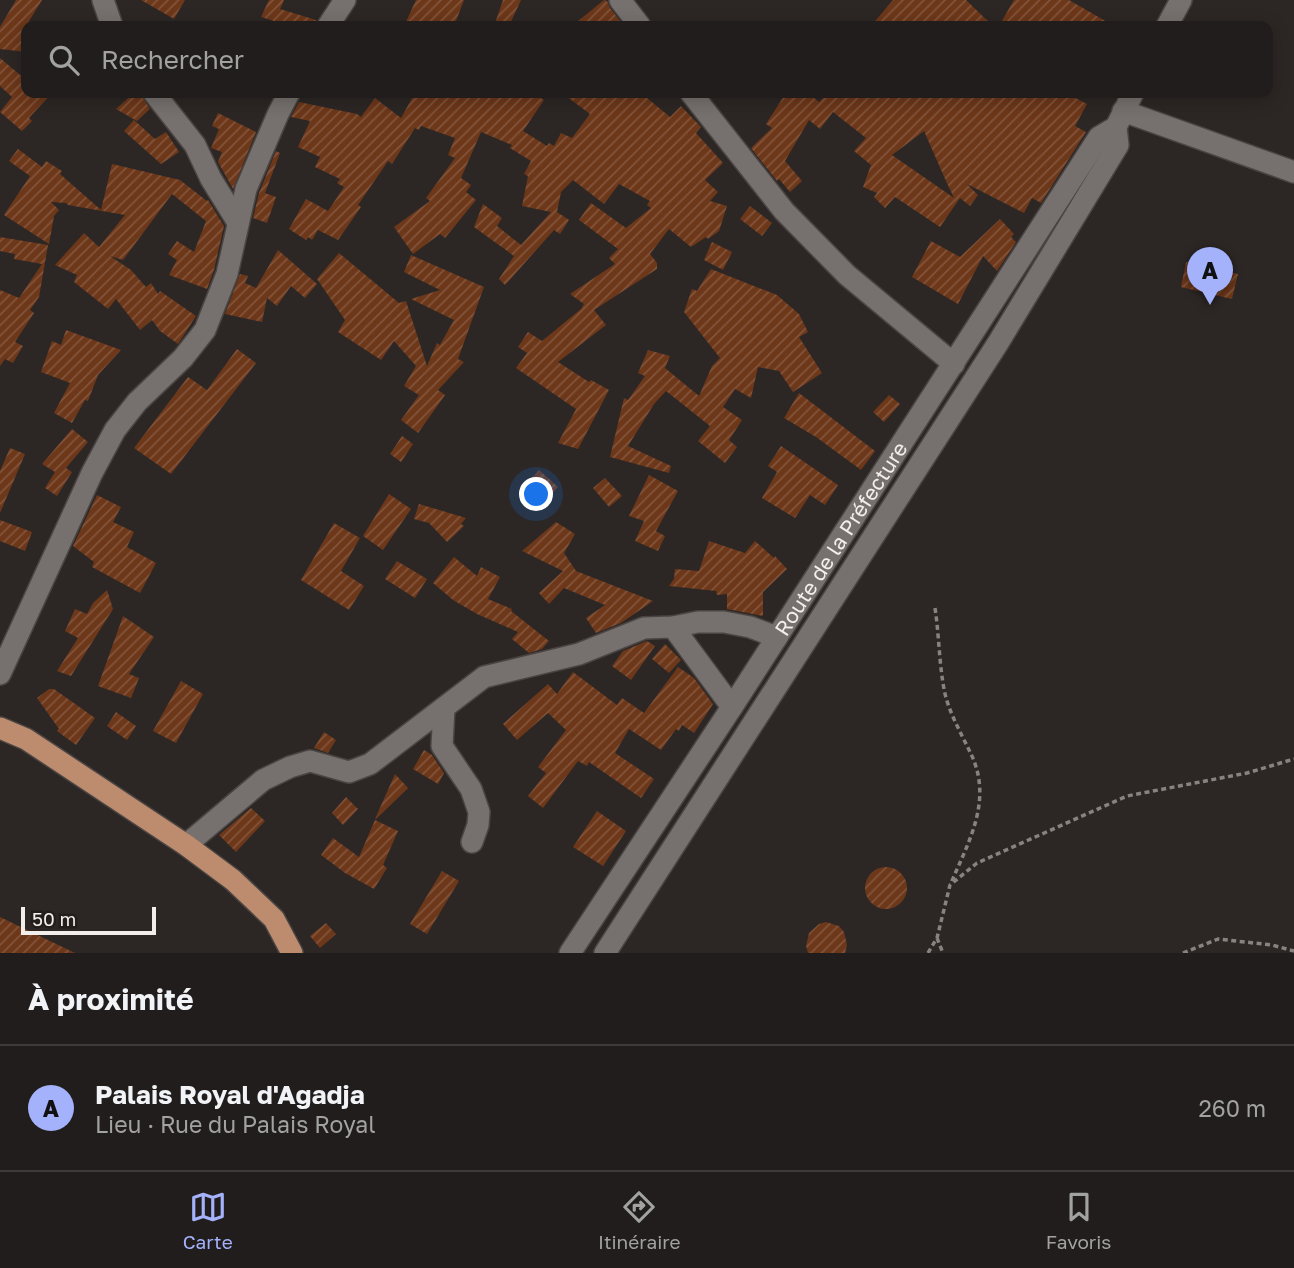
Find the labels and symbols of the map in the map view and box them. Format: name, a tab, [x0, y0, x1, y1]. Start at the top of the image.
pin: A	[1187, 247, 1233, 305]
street label: Route de la Préfecture	[769, 437, 913, 640]
your location	[519, 477, 553, 511]
scale bar	[21, 904, 156, 936]

